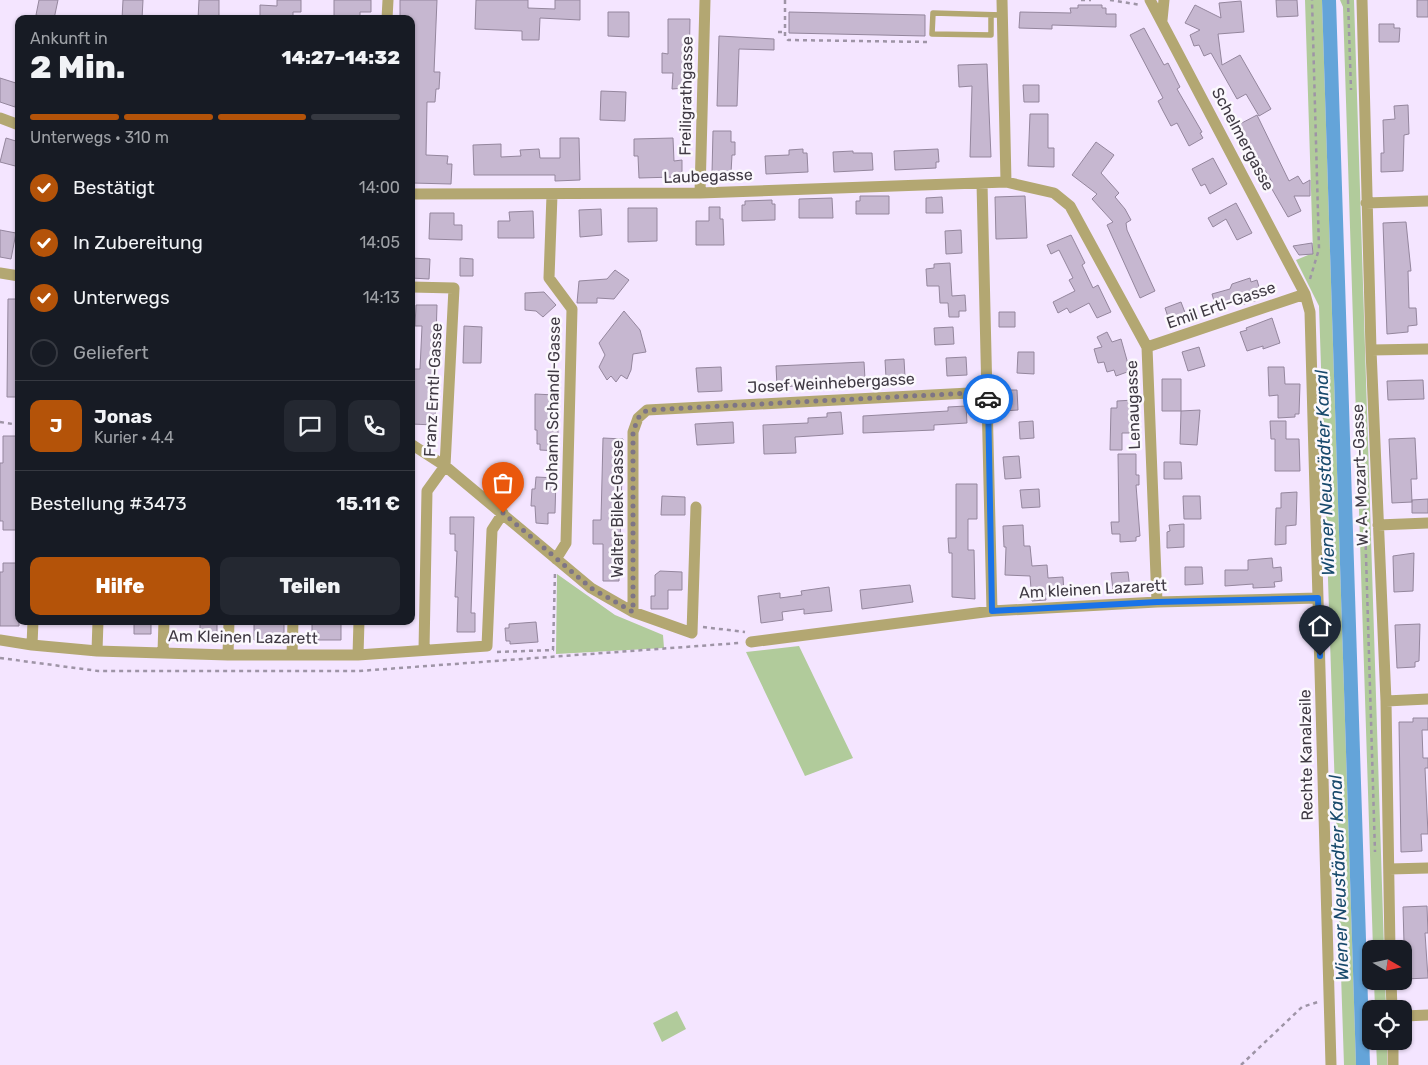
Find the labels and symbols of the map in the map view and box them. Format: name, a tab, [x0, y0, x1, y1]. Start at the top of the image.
street label: Freiligrathgasse	[675, 36, 697, 156]
street label: Schelmergasse	[1208, 84, 1278, 194]
street label: Laubegasse	[663, 165, 753, 187]
street label: Emil Ertl-Gasse	[1164, 277, 1278, 333]
street label: Johann Schandl-Gasse	[542, 317, 564, 491]
street label: Franz Erntl-Gasse	[420, 323, 446, 457]
street label: Lenaugasse	[1122, 360, 1144, 450]
street label: Josef Weinhebergasse	[747, 369, 915, 397]
water label: Wiener Neustädter Kanal	[1310, 369, 1340, 576]
courier	[963, 374, 1013, 424]
street label: W. A. Mozart-Gasse	[1348, 404, 1372, 546]
street label: Walter Bilek-Gasse	[608, 440, 627, 578]
pin	[482, 462, 524, 513]
street label: Am kleinen Lazarett	[1018, 576, 1168, 602]
pin	[1299, 605, 1341, 656]
street label: Am Kleinen Lazarett	[168, 626, 318, 648]
street label: Rechte Kanalzeile	[1295, 689, 1317, 821]
water label: Wiener Neustädter Kanal	[1324, 774, 1354, 981]
north arrow	[1362, 940, 1412, 990]

